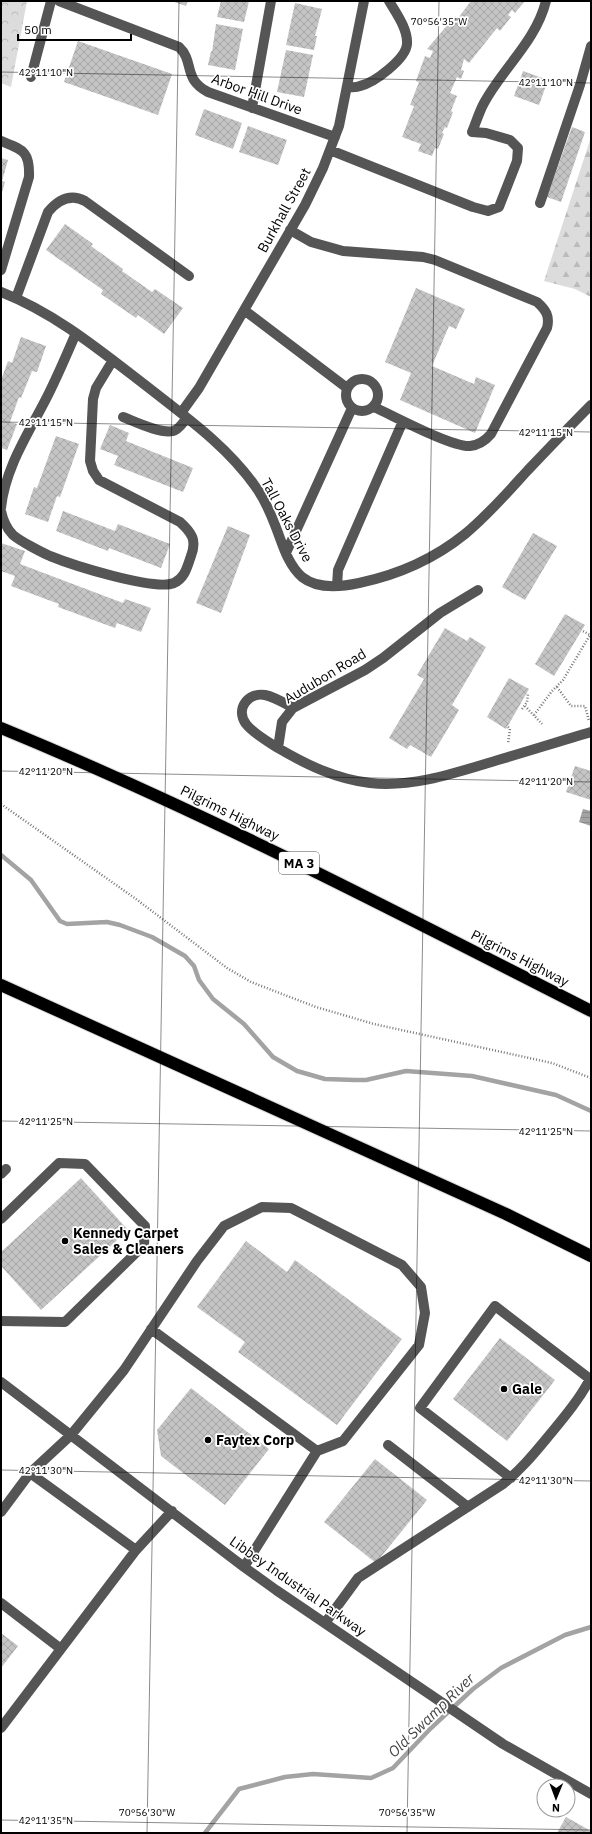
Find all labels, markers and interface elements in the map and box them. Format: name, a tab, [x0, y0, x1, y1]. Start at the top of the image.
text: 70°56'35"W	[411, 15, 467, 28]
scale bar	[18, 16, 131, 42]
text: 50 m	[24, 22, 52, 37]
text: 42°11'10"N	[19, 66, 73, 79]
street label: Arbor Hill Drive	[209, 69, 305, 119]
text: 42°11'10"N	[519, 76, 573, 89]
street label: Burkhall Street	[253, 164, 315, 256]
text: 42°11'15"N	[19, 416, 73, 429]
text: 42°11'15"N	[519, 426, 573, 439]
street label: Tall Oaks Drive	[257, 475, 317, 565]
street label: Audubon Road	[281, 644, 369, 708]
text: 42°11'20"N	[19, 765, 73, 778]
text: 42°11'20"N	[519, 775, 573, 788]
street label: Pilgrims Highway	[178, 781, 282, 845]
road number: MA 3	[279, 852, 319, 874]
street label: Pilgrims Highway	[468, 925, 572, 991]
text: 42°11'25"N	[19, 1115, 73, 1128]
text: 42°11'25"N	[519, 1125, 573, 1138]
place label: Kennedy Carpet Sales & Cleaners	[73, 1224, 184, 1258]
marker: Kennedy Carpet Sales & Cleaners	[60, 1236, 70, 1246]
place label: Gale	[512, 1380, 542, 1398]
marker: Gale	[499, 1384, 509, 1394]
place label: Faytex Corp	[216, 1431, 294, 1449]
marker: Faytex Corp	[203, 1435, 213, 1445]
text: 42°11'30"N	[19, 1464, 73, 1477]
text: 42°11'30"N	[519, 1474, 573, 1487]
street label: Libbey Industrial Parkway	[226, 1532, 370, 1640]
water label: Old Swamp River	[384, 1669, 479, 1761]
north arrow	[536, 1778, 576, 1818]
text: N	[552, 1801, 560, 1815]
text: 70°56'30"W	[119, 1806, 175, 1819]
text: 70°56'35"W	[379, 1806, 435, 1819]
text: 42°11'35"N	[19, 1814, 73, 1827]

